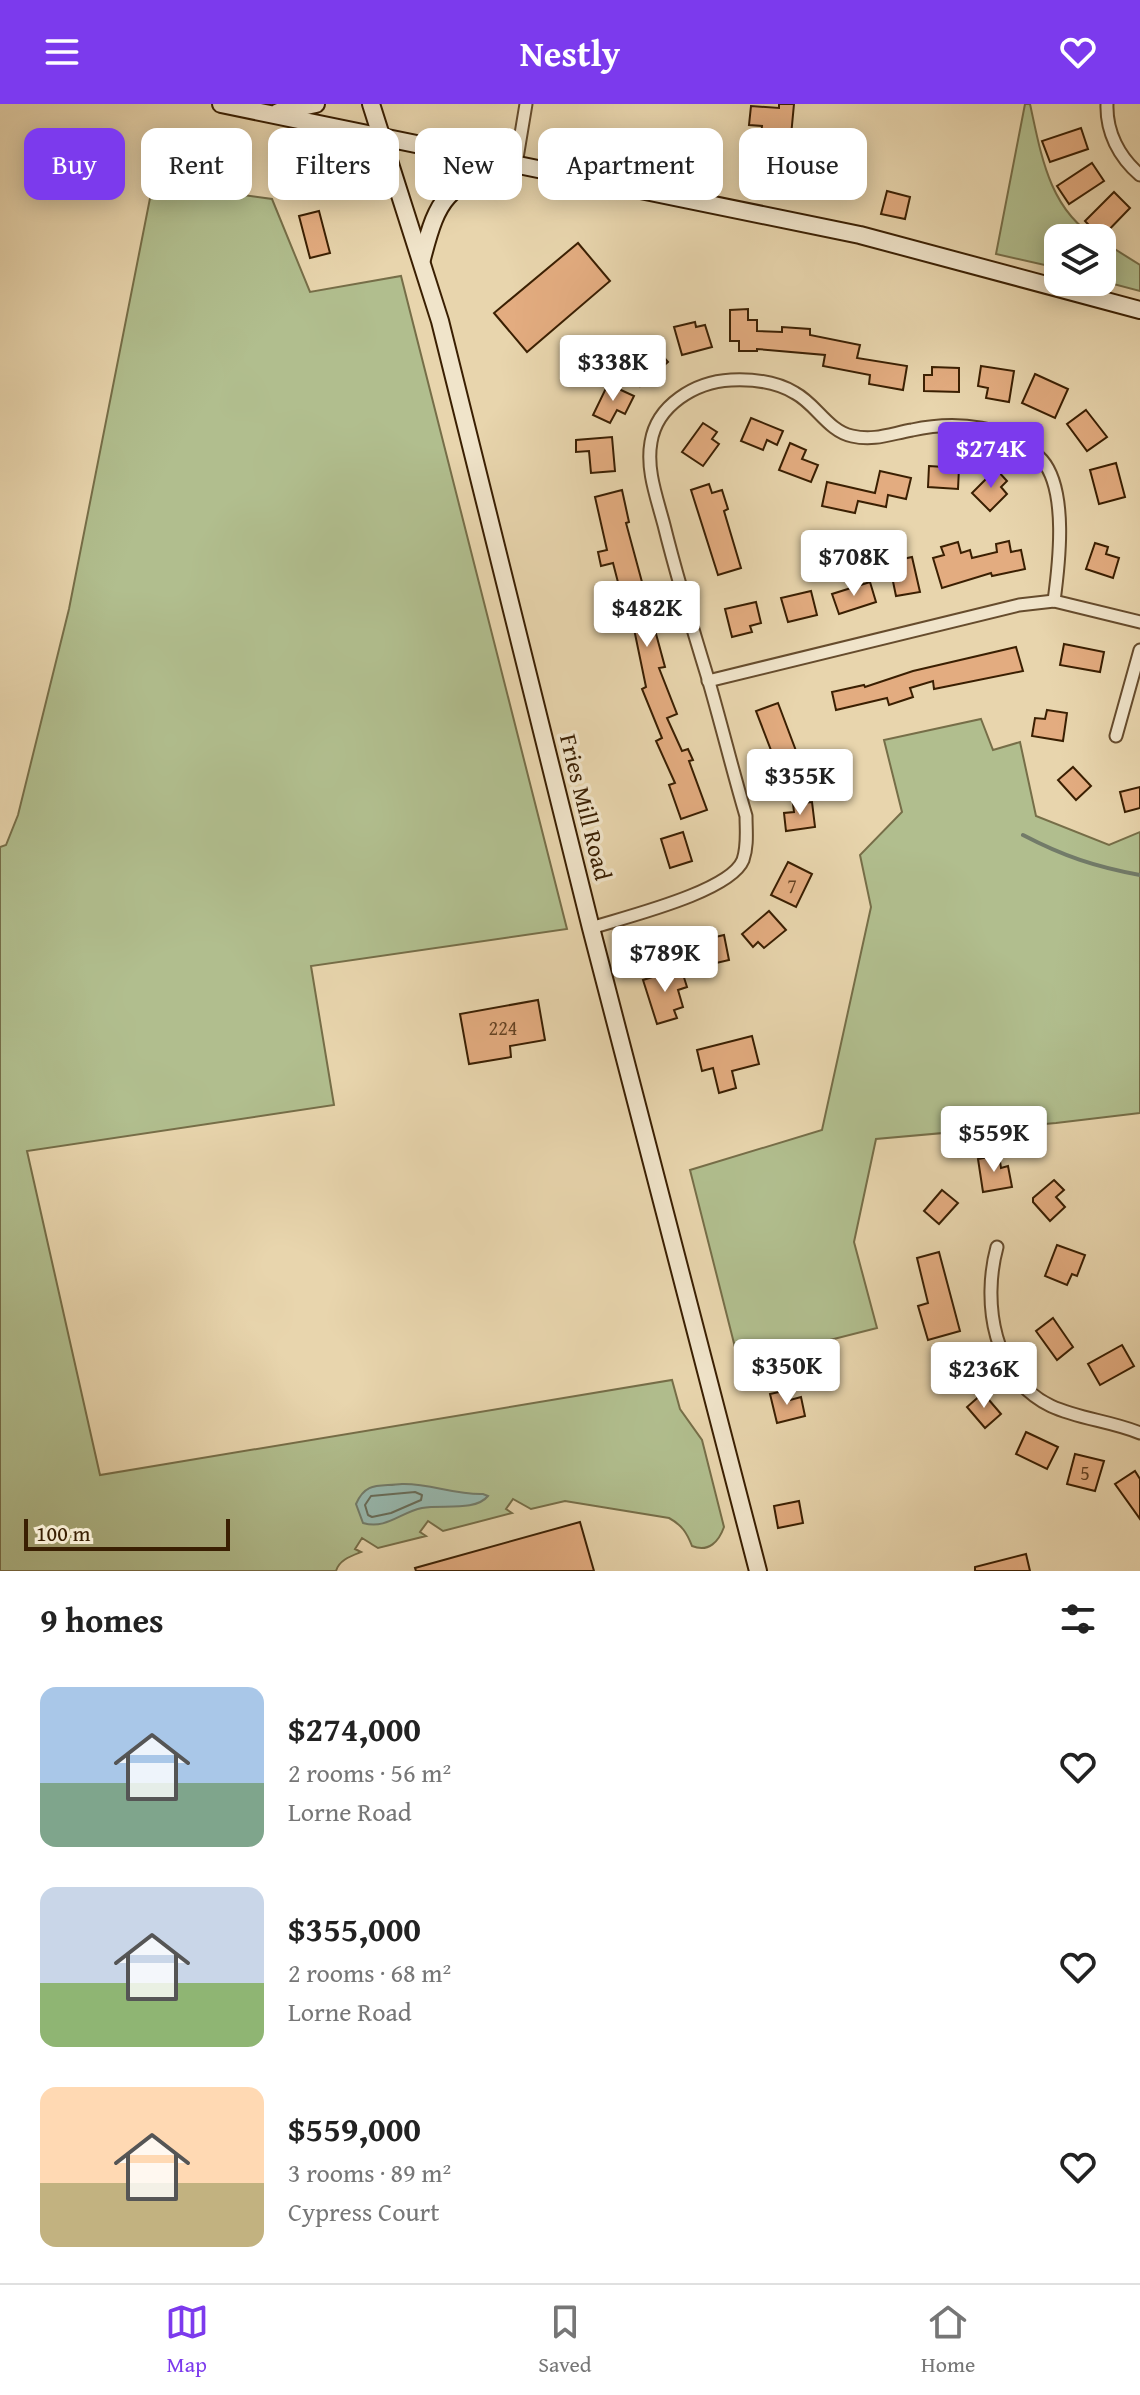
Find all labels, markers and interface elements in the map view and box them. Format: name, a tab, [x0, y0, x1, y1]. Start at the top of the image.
text: Nestly	[520, 26, 620, 79]
icon: menu	[40, 30, 84, 74]
icon: heart	[1056, 30, 1100, 74]
chip: Buy	[24, 128, 125, 200]
chip: Rent	[141, 128, 252, 200]
chip: Filters	[268, 128, 399, 200]
chip: New	[415, 128, 522, 200]
chip: Apartment	[538, 128, 723, 200]
chip: House	[739, 128, 867, 200]
map controls	[1044, 224, 1116, 296]
button: layers	[1044, 224, 1116, 296]
pin: $338K	[557, 335, 669, 403]
text: $338K	[578, 341, 648, 380]
pin: $274K	[935, 422, 1047, 490]
text: $274K	[956, 428, 1026, 467]
pin: $708K	[798, 530, 910, 598]
text: $708K	[819, 536, 889, 575]
pin: $482K	[591, 581, 703, 649]
text: $482K	[612, 587, 682, 626]
street label: Fries Mill Road	[551, 730, 621, 884]
pin: $355K	[744, 749, 856, 817]
text: $355K	[765, 755, 835, 794]
house number: 7	[787, 871, 797, 900]
pin: $789K	[609, 926, 721, 994]
text: $789K	[630, 932, 700, 971]
house number: 224	[489, 1013, 517, 1042]
pin: $559K	[938, 1106, 1050, 1174]
text: $559K	[959, 1112, 1029, 1151]
pin: $350K	[731, 1339, 843, 1407]
pin: $236K	[928, 1342, 1040, 1410]
text: $350K	[752, 1345, 822, 1384]
text: $236K	[949, 1348, 1019, 1387]
house number: 5	[1080, 1458, 1090, 1487]
scale bar	[24, 1515, 230, 1551]
text: 100 m	[36, 1517, 91, 1549]
text: 9 homes	[40, 1595, 164, 1644]
icon: filters	[1056, 1597, 1100, 1641]
text: $274,000	[288, 1704, 421, 1753]
icon: home	[104, 1719, 200, 1815]
icon: heart	[1056, 1745, 1100, 1789]
text: 2 rooms · 56 m²	[288, 1753, 451, 1792]
text: Lorne Road	[288, 1792, 412, 1831]
text: $355,000	[288, 1904, 421, 1953]
icon: home	[104, 1919, 200, 2015]
icon: heart	[1056, 1945, 1100, 1989]
text: 2 rooms · 68 m²	[288, 1953, 451, 1992]
text: Lorne Road	[288, 1992, 412, 2031]
text: $559,000	[288, 2104, 421, 2153]
icon: home	[104, 2119, 200, 2215]
icon: heart	[1056, 2145, 1100, 2189]
text: 3 rooms · 89 m²	[288, 2153, 451, 2192]
text: Cypress Court	[288, 2192, 439, 2231]
tab: Map	[165, 2300, 209, 2380]
tab: Saved	[538, 2300, 592, 2380]
tab: Home	[921, 2300, 975, 2380]

